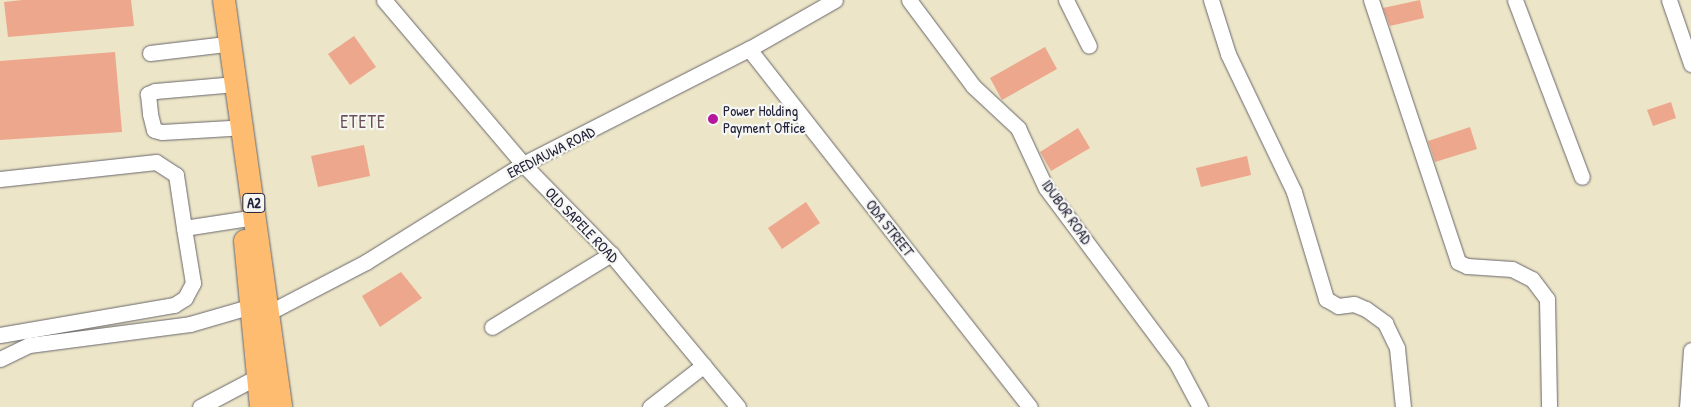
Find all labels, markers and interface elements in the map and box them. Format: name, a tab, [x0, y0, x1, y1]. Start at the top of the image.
place label: Power Holding Payment Office	[723, 101, 805, 136]
district label: ETETE	[340, 111, 386, 133]
marker: Power Holding Payment Office	[707, 113, 719, 125]
street label: EREDIAUWA ROAD	[504, 122, 598, 182]
street label: IDUBOR ROAD	[1038, 176, 1096, 248]
street label: OLD SAPELE ROAD	[542, 184, 622, 266]
road number: A2	[242, 192, 266, 214]
street label: ODA STREET	[862, 196, 918, 260]

